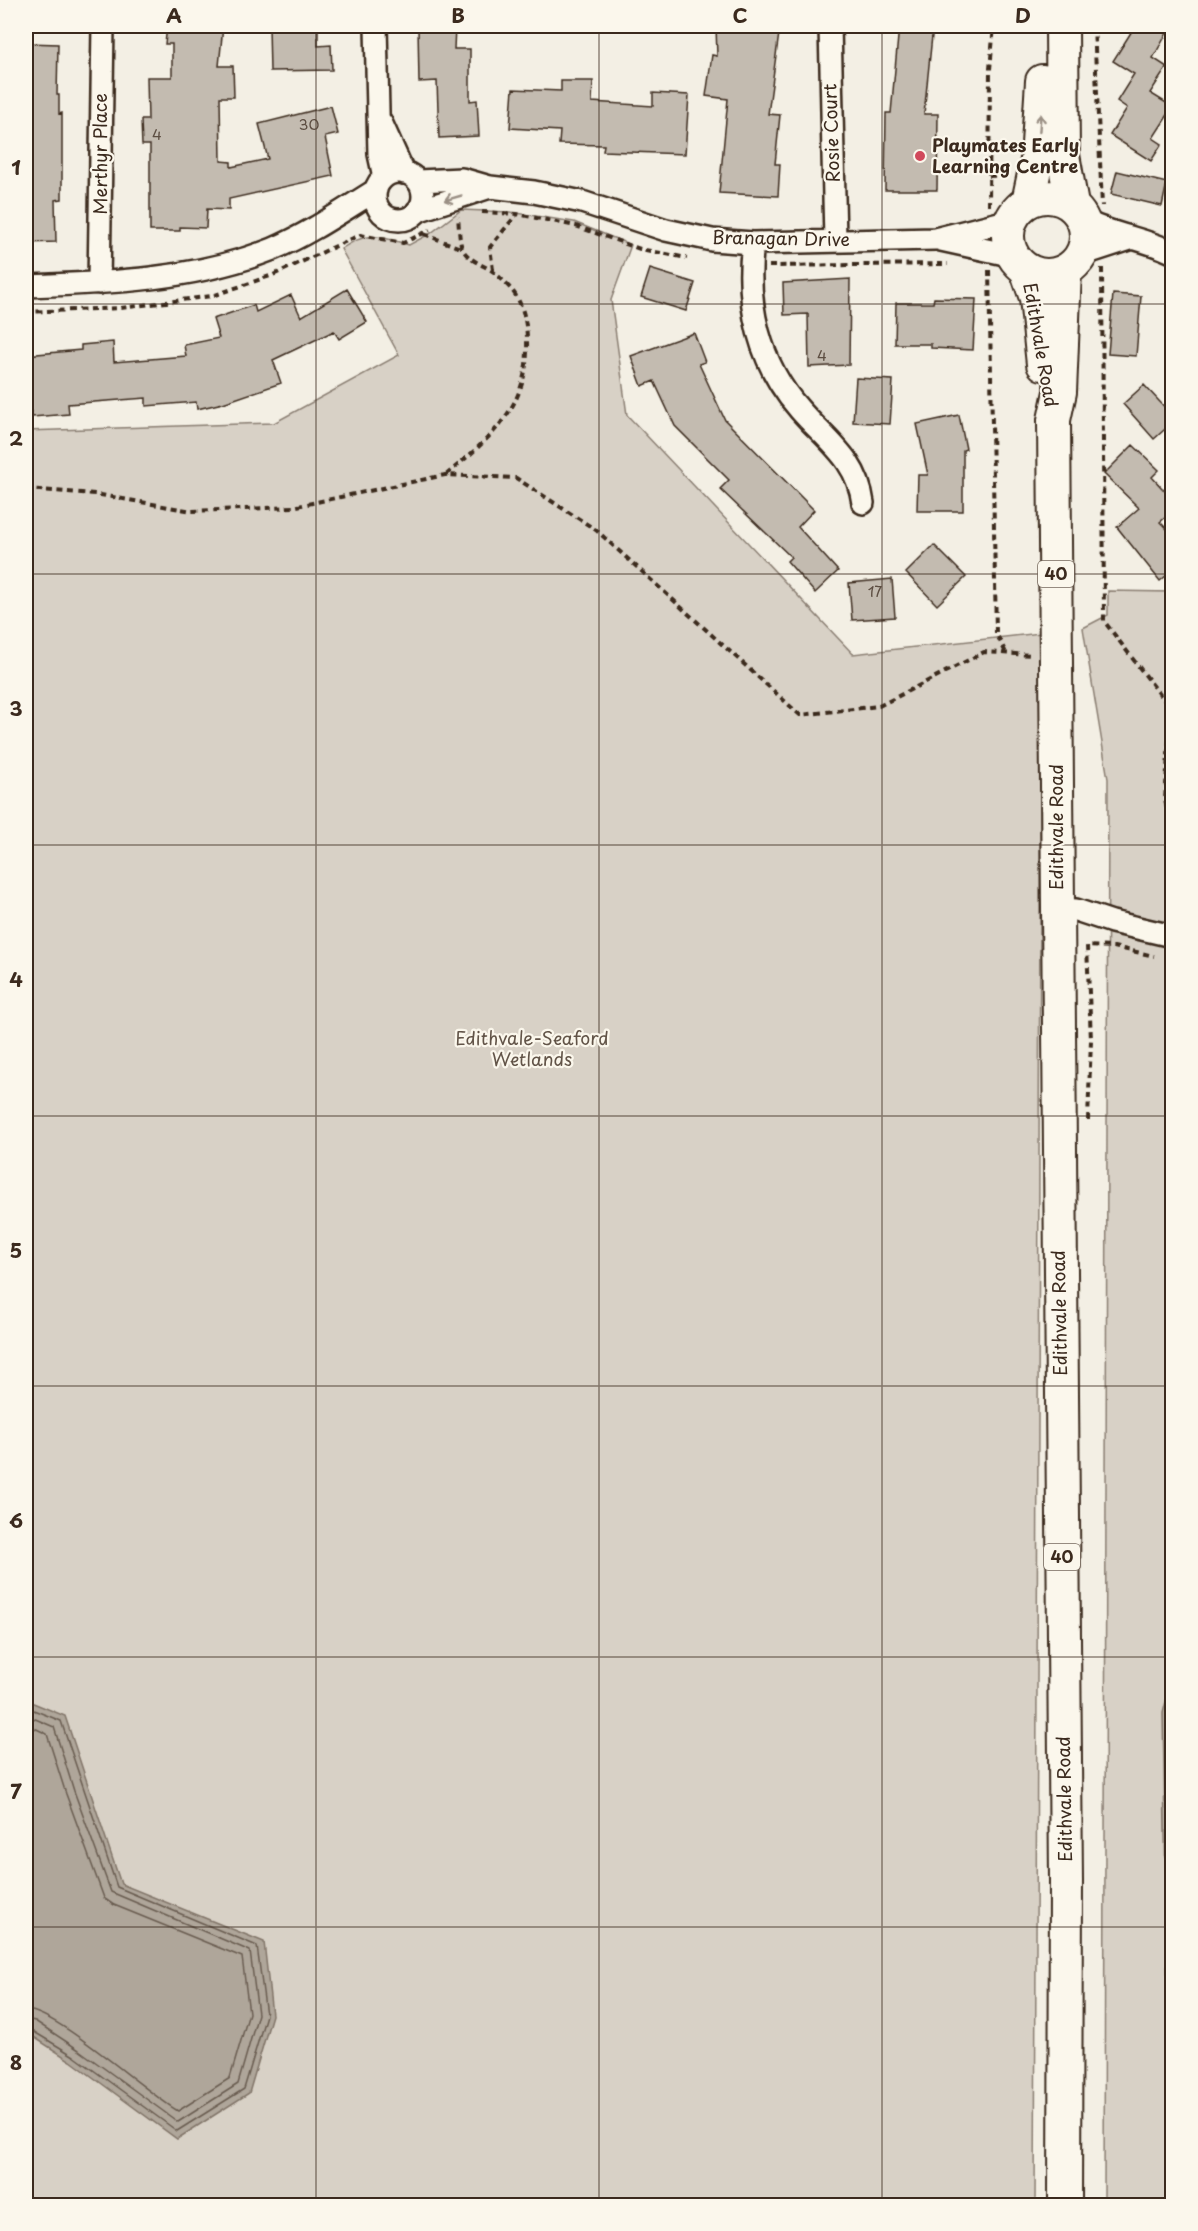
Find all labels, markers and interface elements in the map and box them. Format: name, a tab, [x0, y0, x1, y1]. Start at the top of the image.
text: A	[166, 0, 182, 30]
text: B	[451, 0, 465, 30]
text: C	[732, 0, 748, 30]
text: D	[1015, 0, 1031, 30]
street label: Rosie Court	[815, 83, 846, 183]
street label: Merthyr Place	[86, 93, 113, 215]
house number: 30	[299, 112, 319, 135]
one-way arrow	[1035, 114, 1046, 134]
house number: 4	[152, 122, 162, 145]
place label: Playmates Early Learning Centre	[932, 131, 1079, 179]
marker: Playmates Early Learning Centre	[913, 149, 927, 163]
text: 1	[11, 152, 21, 182]
one-way arrow	[444, 193, 463, 204]
street label: Branagan Drive	[712, 223, 850, 252]
street label: Edithvale Road	[1017, 280, 1066, 409]
house number: 4	[817, 343, 827, 366]
text: 2	[9, 423, 23, 453]
road number: 40	[1038, 561, 1074, 587]
house number: 17	[868, 579, 882, 602]
text: 3	[9, 693, 23, 723]
street label: Edithvale Road	[1042, 764, 1069, 890]
text: 4	[9, 964, 23, 994]
park label: Edithvale-Seaford Wetlands	[455, 1024, 609, 1072]
text: 5	[10, 1235, 22, 1265]
street label: Edithvale Road	[1044, 1250, 1073, 1376]
text: 6	[9, 1505, 23, 1535]
road number: 40	[1044, 1544, 1080, 1570]
street label: Edithvale Road	[1049, 1736, 1078, 1862]
text: 7	[10, 1776, 22, 1806]
text: 8	[10, 2047, 22, 2077]

